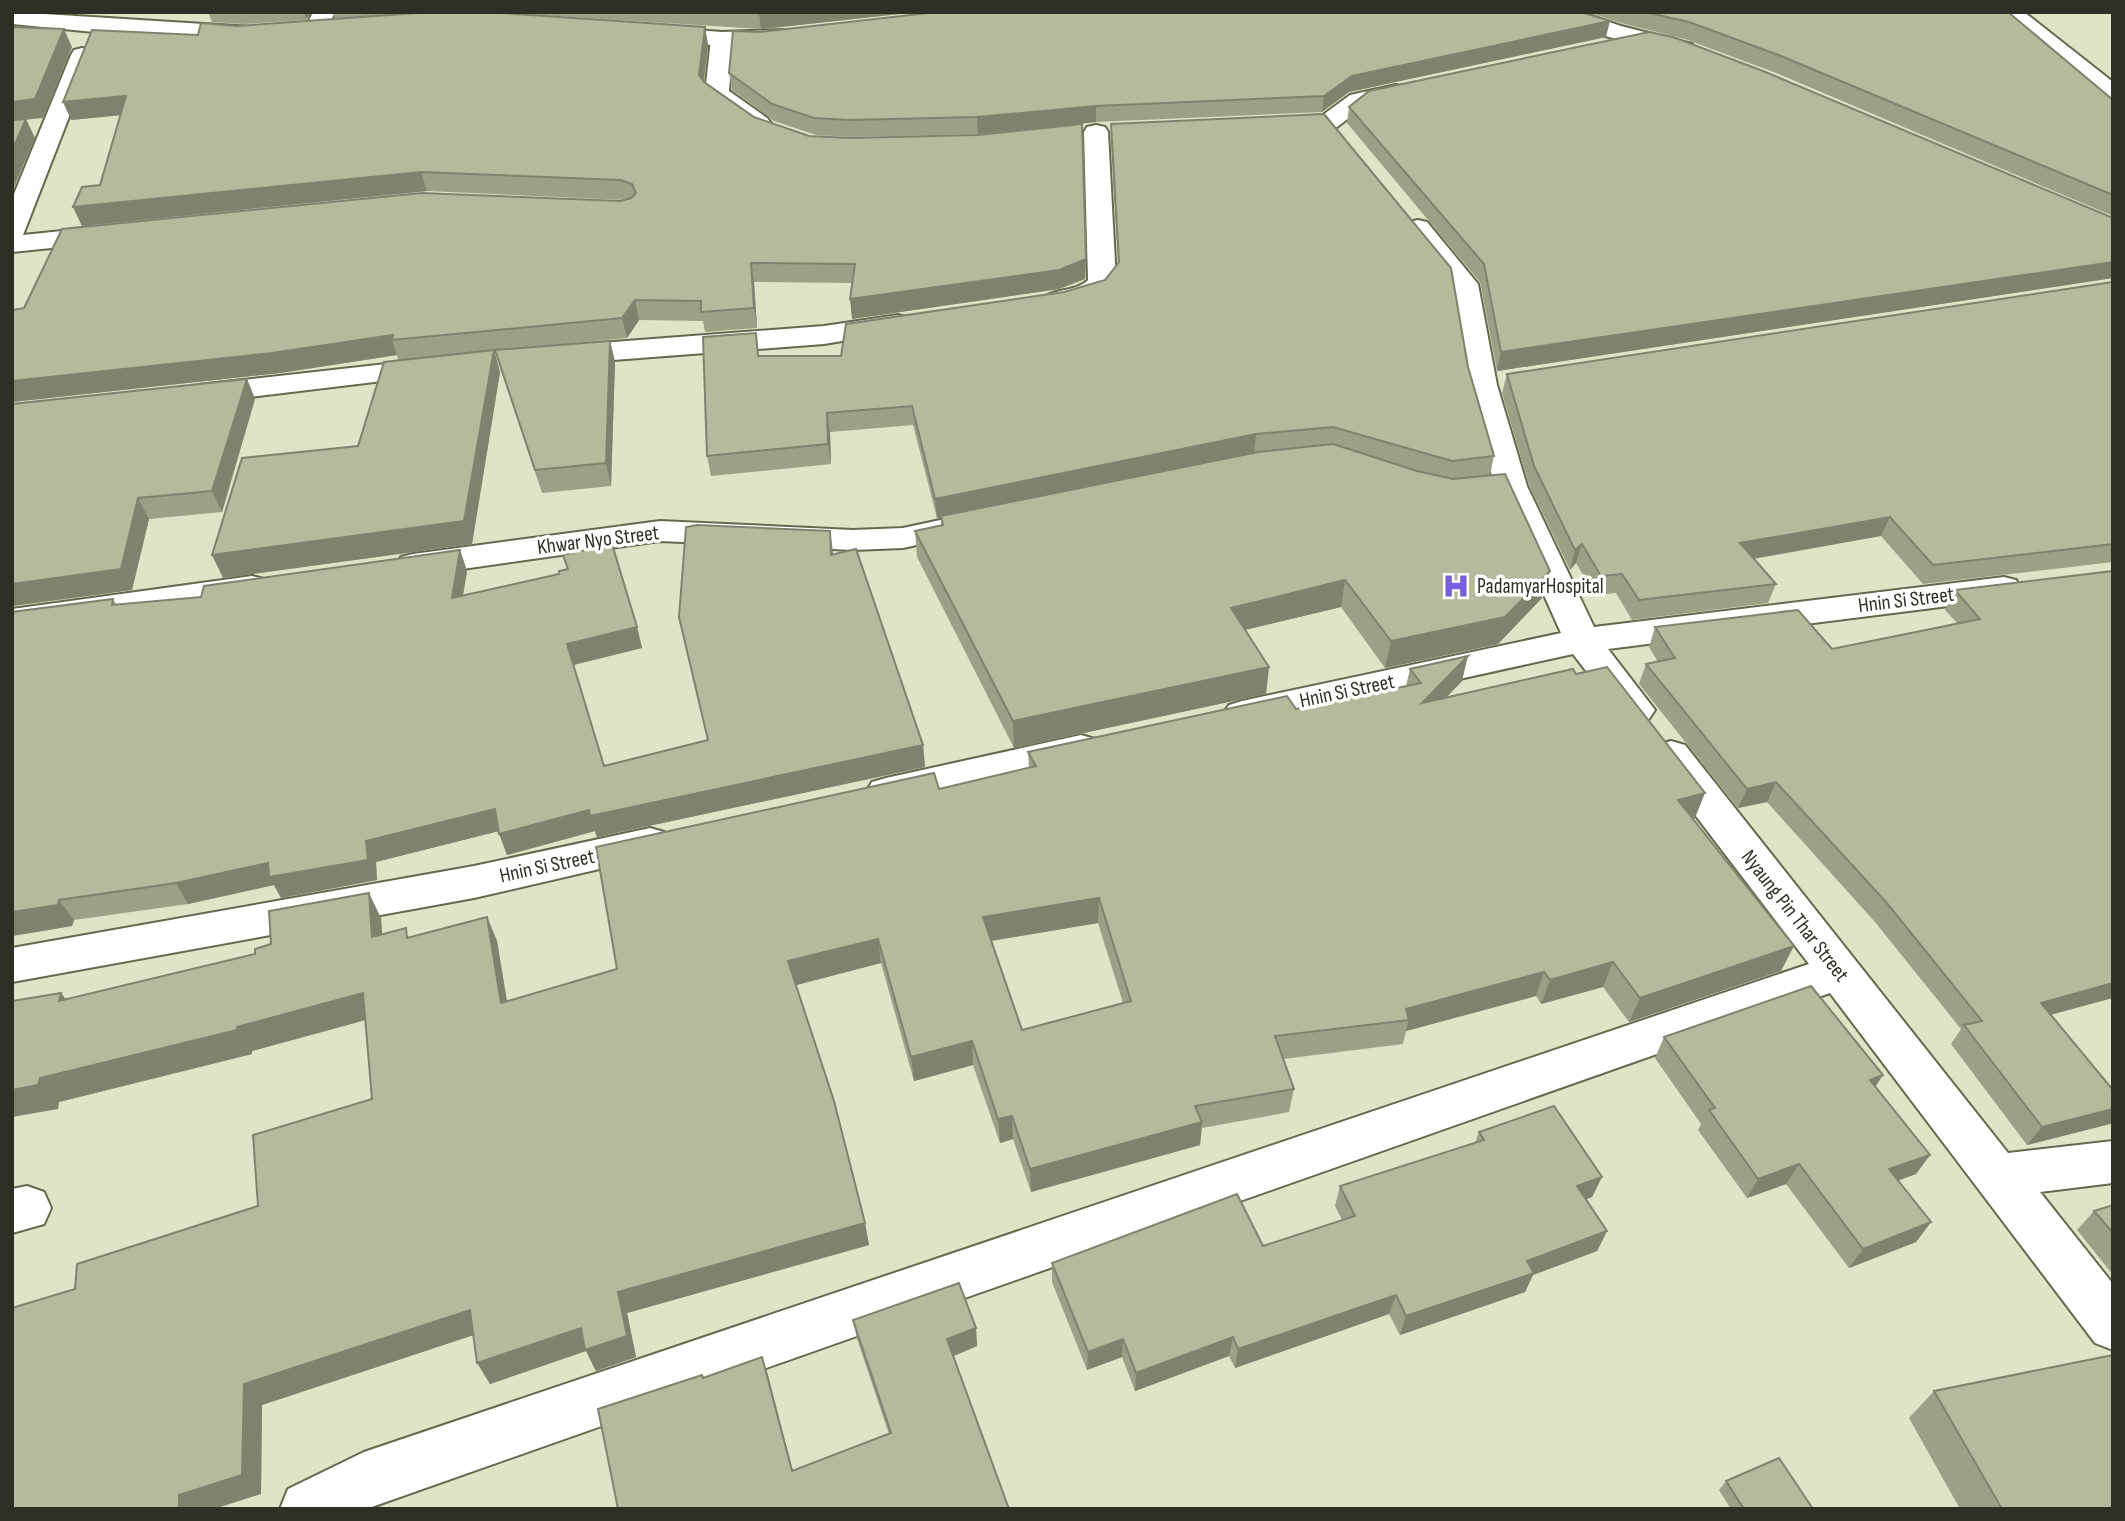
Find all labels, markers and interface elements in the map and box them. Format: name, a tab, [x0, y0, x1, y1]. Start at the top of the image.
street label: Khwar Nyo Street	[536, 520, 660, 560]
hospital icon: PadamyarHospital	[1441, 571, 1471, 601]
place label: PadamyarHospital	[1477, 574, 1604, 599]
street label: Hnin Si Street	[1857, 582, 1955, 618]
street label: Hnin Si Street	[1297, 669, 1397, 713]
street label: Hnin Si Street	[497, 844, 597, 888]
street label: Nyaung Pin Thar Street	[1736, 845, 1854, 987]

